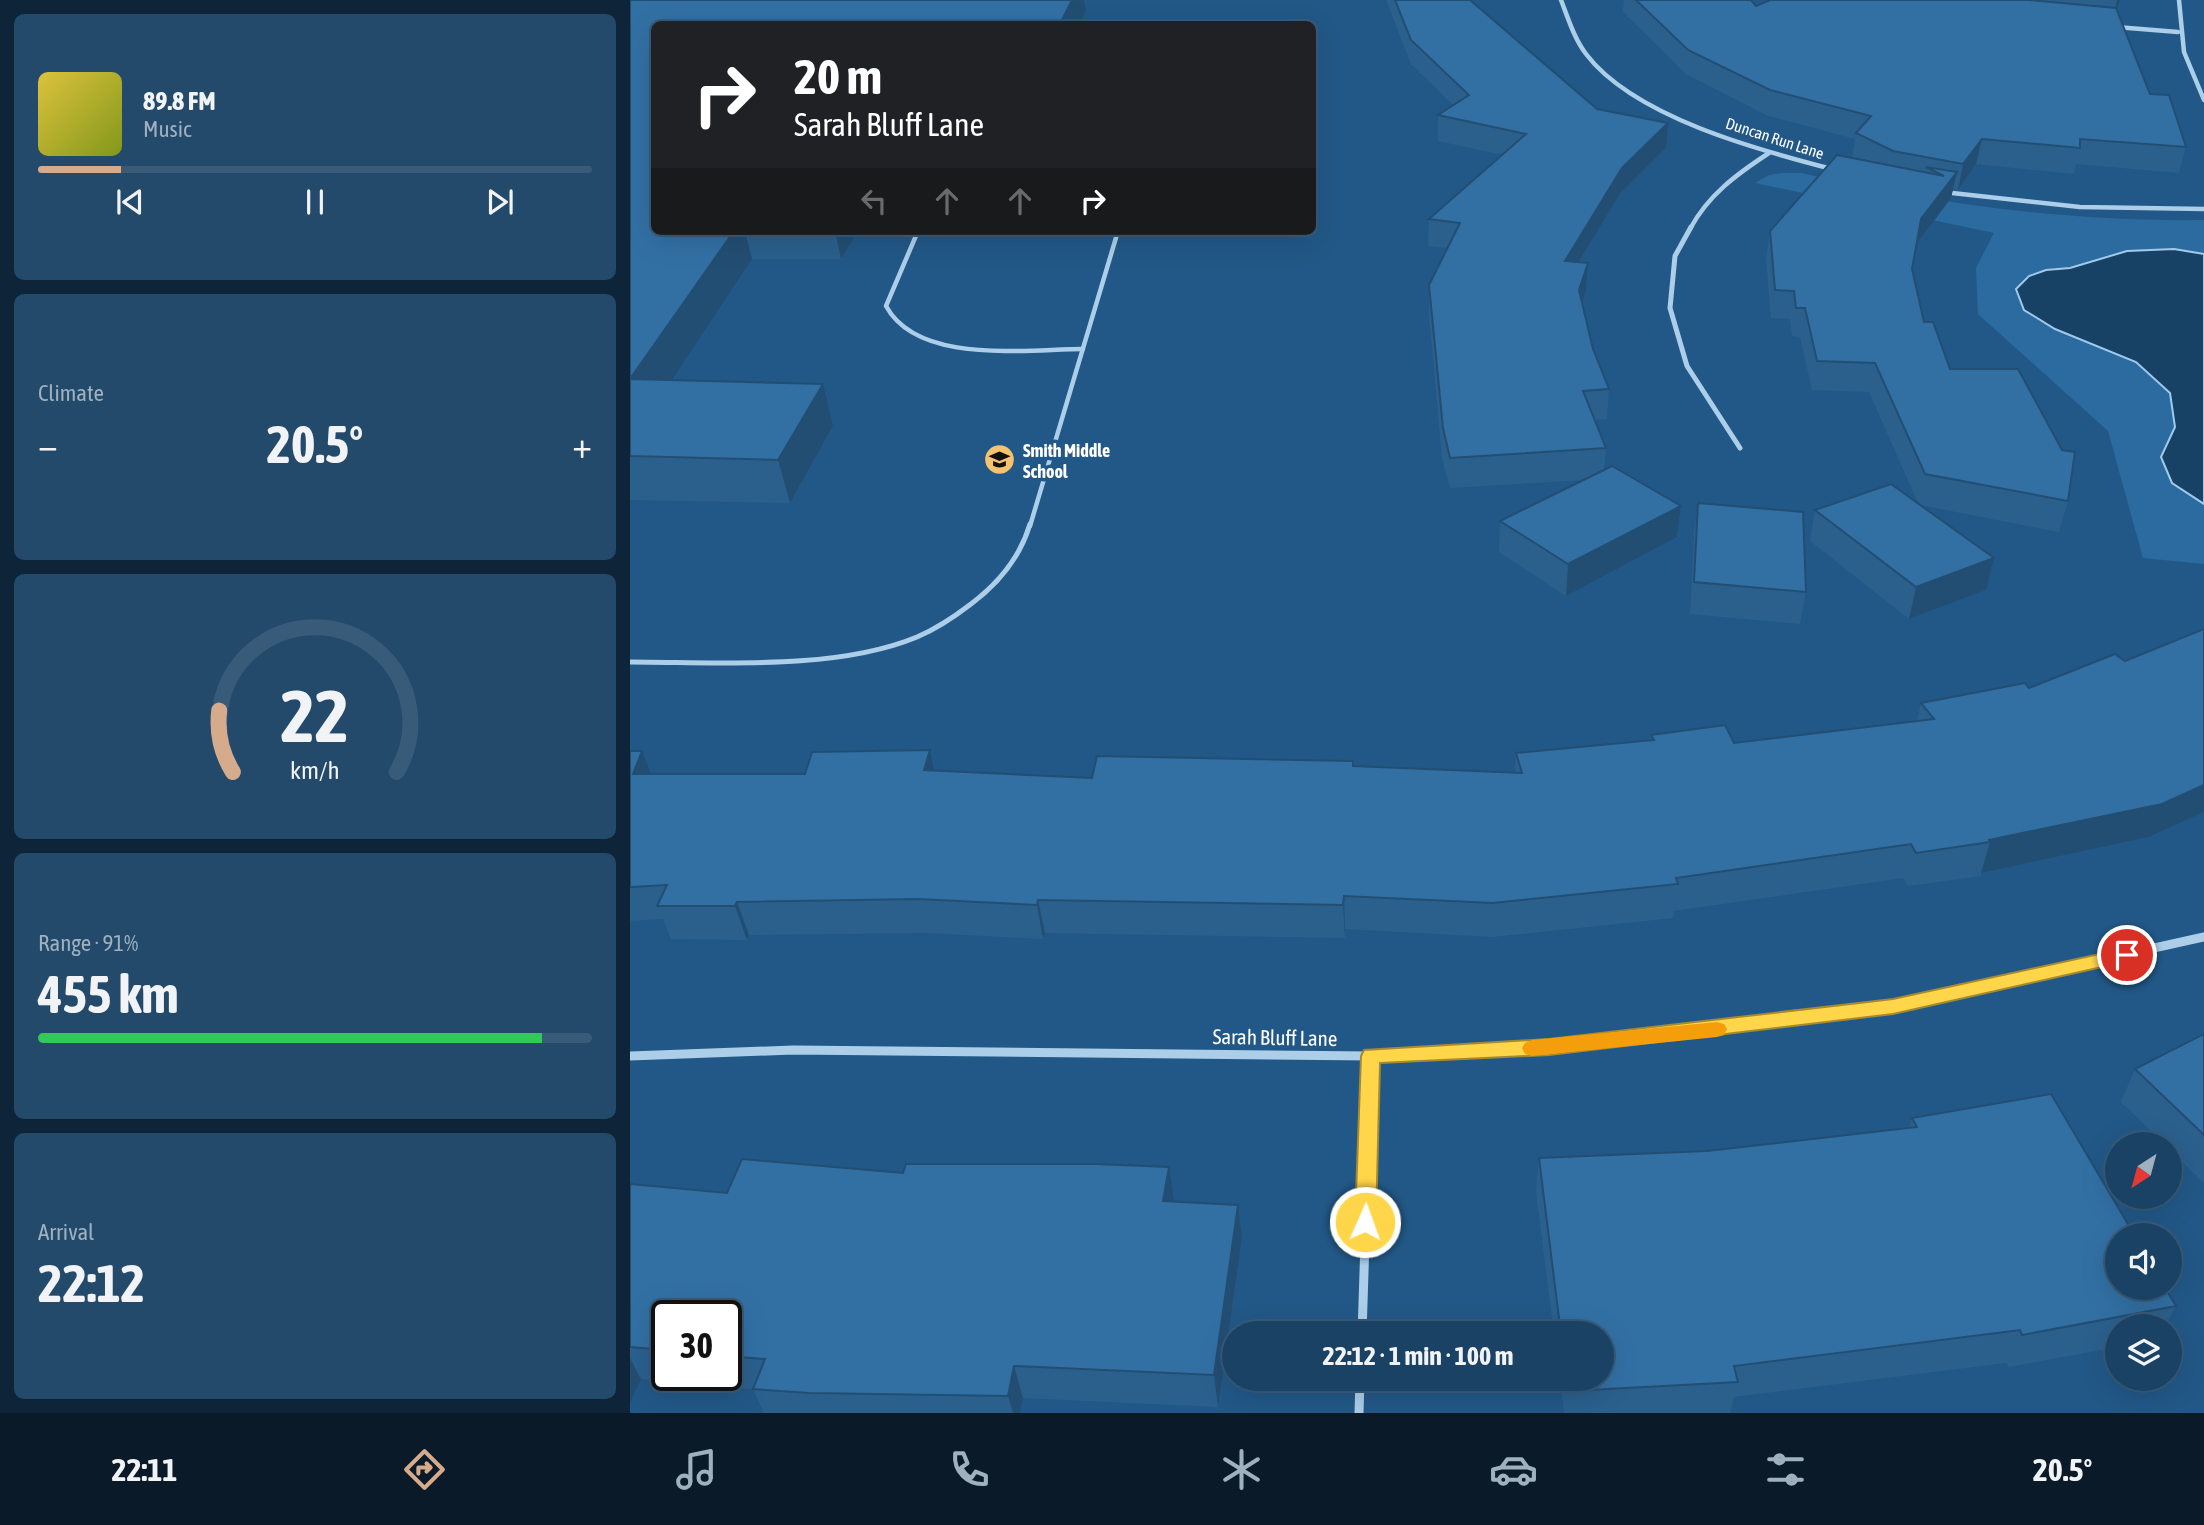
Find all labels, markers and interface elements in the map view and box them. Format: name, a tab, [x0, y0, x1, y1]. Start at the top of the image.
text: 20 m	[794, 48, 882, 104]
icon: right	[679, 49, 770, 140]
text: 89.8 FM	[143, 86, 216, 116]
text: Sarah Bluff Lane	[794, 106, 984, 143]
street label: Duncan Run Lane	[1724, 114, 1826, 162]
text: Music	[143, 116, 191, 142]
icon: left	[855, 182, 893, 220]
icon: ahead	[928, 182, 966, 220]
icon: ahead	[1001, 182, 1039, 220]
icon: right	[1074, 182, 1112, 220]
icon: previous	[111, 183, 149, 221]
icon: pause	[296, 183, 334, 221]
icon: next	[481, 183, 519, 221]
text: Climate	[38, 380, 104, 406]
text: 20.5°	[267, 414, 363, 474]
text: −	[38, 423, 58, 466]
text: +	[572, 423, 592, 466]
place label: Smith Middle School	[1023, 440, 1110, 482]
school or university icon: Smith Middle School	[983, 443, 1017, 477]
text: 22	[281, 675, 349, 758]
text: km/h	[290, 756, 340, 784]
pin	[2097, 925, 2157, 985]
text: Range · 91%	[38, 930, 138, 956]
icon: arrive	[2108, 936, 2146, 974]
text: 455 km	[38, 964, 179, 1024]
street label: Sarah Bluff Lane	[1212, 1024, 1338, 1050]
north arrow	[2105, 1132, 2182, 1209]
map controls	[2105, 1132, 2182, 1391]
position arrow	[1328, 1185, 1402, 1259]
text: Arrival	[38, 1219, 94, 1245]
button: sound	[2105, 1223, 2182, 1300]
text: 22:12	[38, 1253, 145, 1313]
speed limit sign: 30	[651, 1300, 742, 1391]
button: layers	[2105, 1314, 2182, 1391]
text: 22:12 · 1 min · 100 m	[1323, 1341, 1513, 1371]
icon: directions	[400, 1445, 449, 1494]
icon: music	[672, 1445, 721, 1494]
icon: phone	[945, 1445, 994, 1494]
icon: climate	[1217, 1445, 1266, 1494]
icon: car	[1489, 1445, 1538, 1494]
icon: filters	[1761, 1445, 1810, 1494]
text: 22:11	[112, 1451, 177, 1488]
text: 20.5°	[2033, 1451, 2092, 1488]

